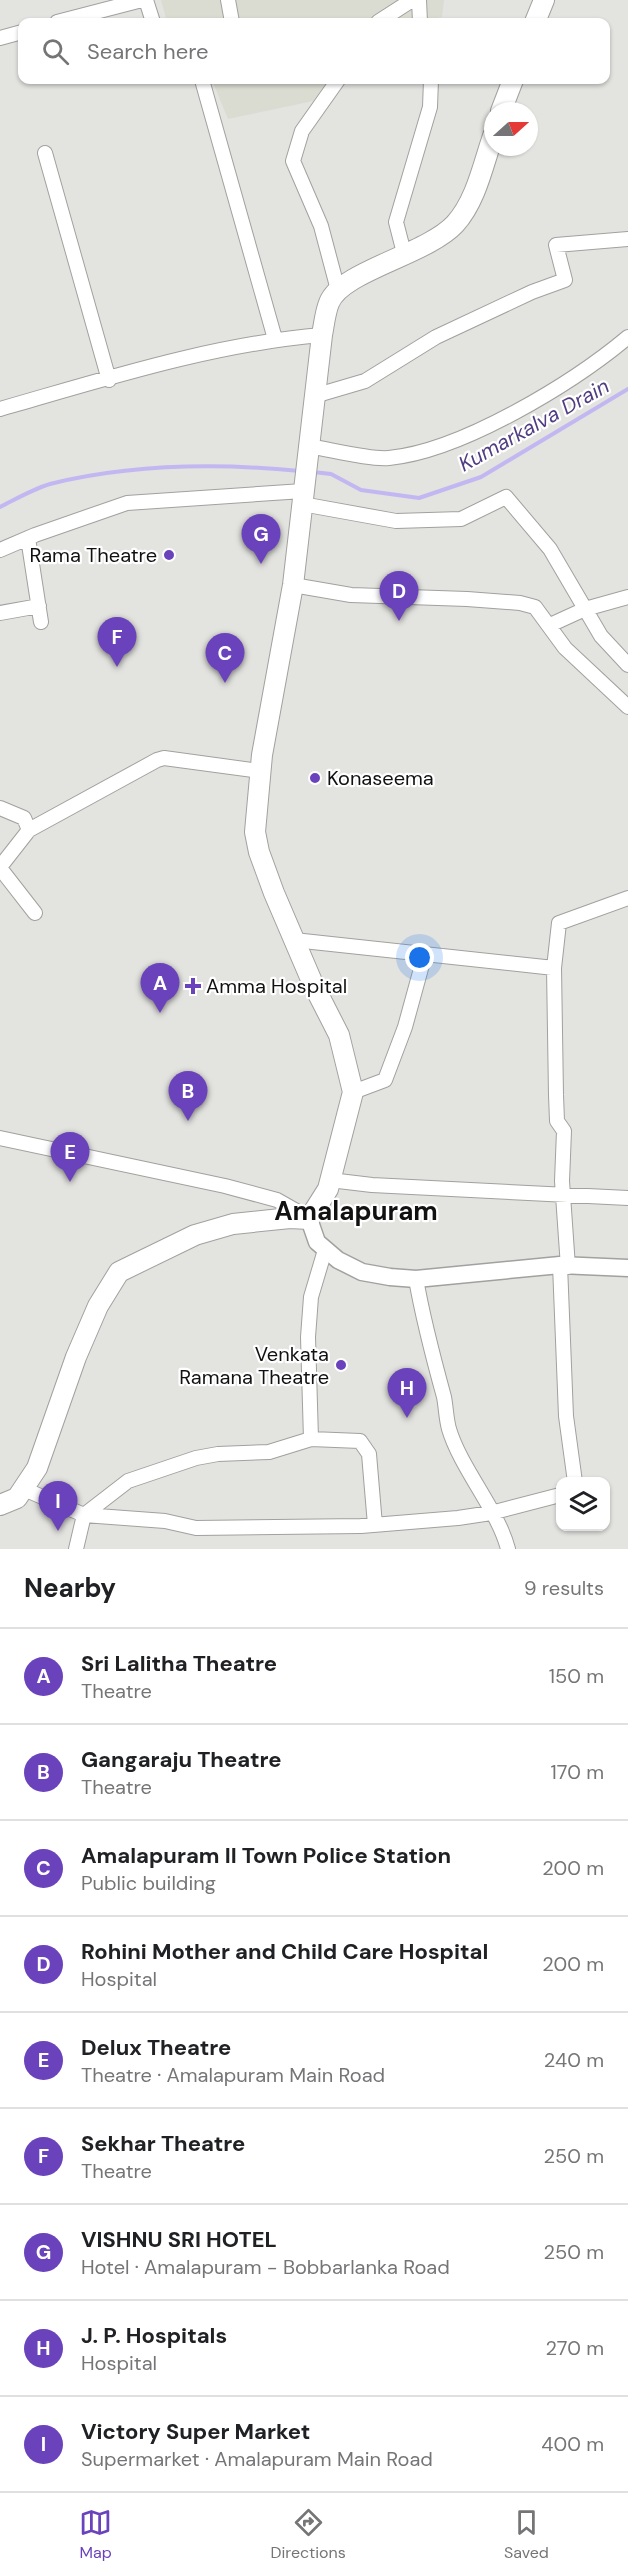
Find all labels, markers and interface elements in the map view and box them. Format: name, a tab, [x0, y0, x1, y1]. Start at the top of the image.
search box	[18, 18, 610, 84]
icon: search	[39, 35, 72, 68]
text: Search here	[87, 37, 208, 66]
north arrow	[484, 102, 538, 156]
water label: Kumarkalva Drain	[454, 372, 614, 478]
pin: G	[242, 514, 280, 564]
place label: Rama Theatre	[30, 542, 157, 568]
marker: Rama Theatre	[162, 548, 176, 562]
pin: D	[380, 572, 418, 621]
pin: F	[98, 618, 136, 667]
pin: C	[206, 634, 244, 683]
place label: Konaseema	[327, 765, 434, 791]
marker: Konaseema	[308, 771, 322, 785]
your location	[405, 943, 434, 972]
pin: A	[140, 964, 180, 1013]
place label: Amma Hospital	[206, 973, 347, 999]
marker: Amma Hospital	[184, 977, 202, 995]
pin: B	[168, 1072, 207, 1121]
pin: E	[50, 1132, 90, 1182]
district label: Amalapuram	[274, 1194, 438, 1228]
place label: Venkata Ramana Theatre	[179, 1341, 329, 1390]
marker: Venkata Ramana Theatre	[334, 1358, 348, 1372]
pin: H	[388, 1368, 426, 1418]
map controls	[556, 1477, 610, 1531]
button: layers	[556, 1477, 610, 1531]
pin: I	[38, 1482, 78, 1531]
text: Nearby	[24, 1571, 116, 1605]
text: 9 results	[524, 1575, 604, 1601]
text: Sri Lalitha Theatre	[81, 1649, 277, 1678]
text: A	[36, 1663, 51, 1689]
text: 150 m	[549, 1663, 604, 1689]
text: Theatre	[81, 1678, 152, 1704]
text: Gangaraju Theatre	[81, 1745, 282, 1774]
text: B	[37, 1759, 50, 1785]
text: 170 m	[551, 1759, 604, 1785]
text: Theatre	[81, 1774, 152, 1800]
text: Amalapuram II Town Police Station	[81, 1841, 451, 1870]
text: C	[36, 1855, 51, 1881]
text: 200 m	[542, 1855, 604, 1881]
text: Public building	[81, 1870, 216, 1896]
text: Rohini Mother and Child Care Hospital	[81, 1937, 488, 1966]
text: D	[36, 1951, 51, 1977]
text: 200 m	[542, 1951, 604, 1977]
text: Hospital	[81, 1966, 157, 1992]
text: Delux Theatre	[81, 2033, 231, 2062]
text: E	[38, 2047, 49, 2073]
text: 240 m	[544, 2047, 604, 2073]
text: Theatre · Amalapuram Main Road	[81, 2062, 385, 2088]
text: Sekhar Theatre	[81, 2129, 245, 2158]
text: F	[38, 2143, 49, 2169]
text: 250 m	[543, 2143, 604, 2169]
text: Theatre	[81, 2158, 152, 2184]
text: VISHNU SRI HOTEL	[81, 2225, 277, 2254]
text: G	[36, 2239, 51, 2265]
text: 250 m	[543, 2239, 604, 2265]
text: Hotel · Amalapuram - Bobbarlanka Road	[81, 2254, 450, 2280]
text: J. P. Hospitals	[81, 2321, 227, 2350]
text: H	[36, 2335, 51, 2361]
text: 270 m	[546, 2335, 604, 2361]
text: Hospital	[81, 2350, 157, 2376]
text: Victory Super Market	[81, 2417, 310, 2446]
text: I	[41, 2431, 46, 2457]
text: 400 m	[541, 2431, 604, 2457]
text: Supermarket · Amalapuram Main Road	[81, 2446, 433, 2472]
tab: Map	[79, 2506, 112, 2563]
tab: Directions	[270, 2506, 346, 2563]
tab: Saved	[504, 2506, 549, 2563]

